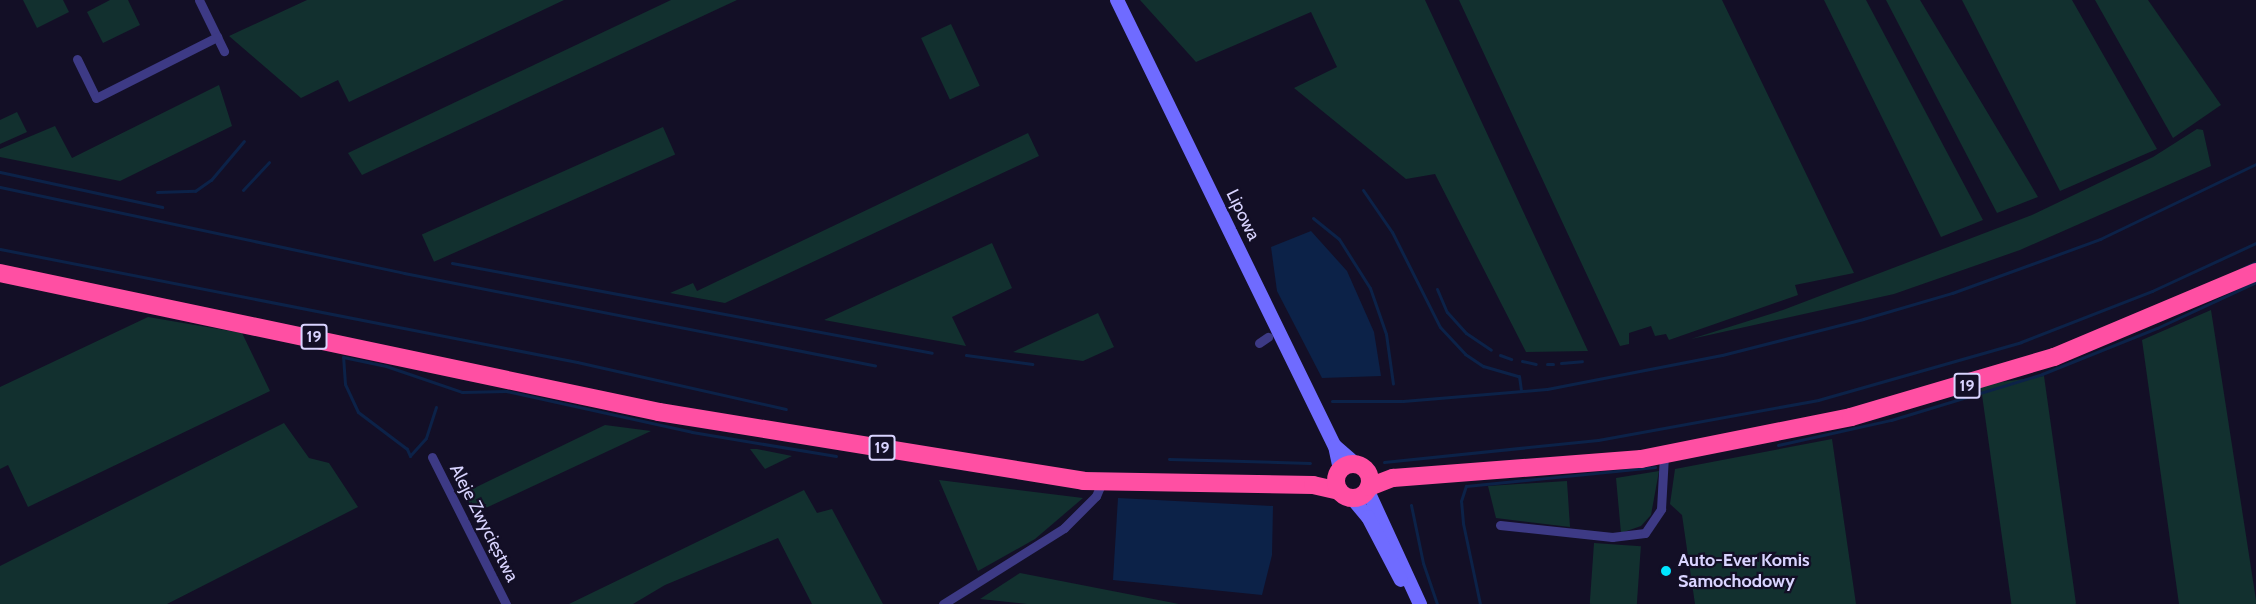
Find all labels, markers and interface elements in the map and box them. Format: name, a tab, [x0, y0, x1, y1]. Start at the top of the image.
street label: Lipowa	[1221, 186, 1265, 244]
road number: 19	[300, 324, 328, 350]
road number: 19	[1954, 373, 1980, 399]
road number: 19	[868, 435, 896, 461]
street label: Aleje Zwycięstwa	[445, 460, 523, 586]
place label: Auto-Ever Komis Samochodowy	[1678, 550, 1810, 592]
marker: Auto-Ever Komis Samochodowy	[1659, 564, 1673, 578]

